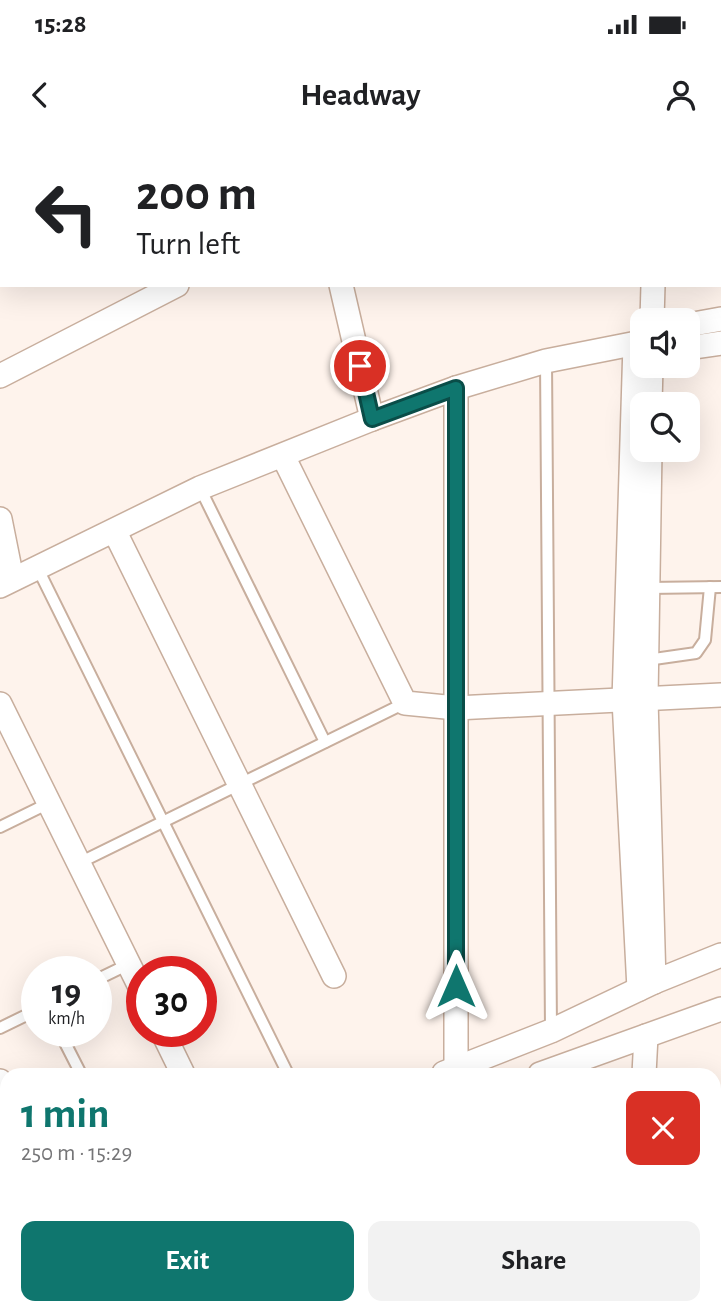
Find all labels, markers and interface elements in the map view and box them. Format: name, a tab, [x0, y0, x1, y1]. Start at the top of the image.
text: 15:28	[35, 11, 87, 37]
icon: back	[21, 76, 59, 114]
icon: person	[662, 76, 700, 114]
text: Headway	[300, 79, 421, 111]
icon: left	[21, 168, 112, 259]
text: 200 m	[136, 170, 257, 219]
text: Turn left	[136, 228, 240, 260]
map controls	[630, 308, 700, 462]
button: sound	[630, 308, 700, 378]
pin	[330, 336, 390, 396]
icon: arrive	[341, 347, 379, 385]
button: search	[630, 392, 700, 462]
position arrow	[419, 949, 493, 1023]
speed limit sign: 30	[126, 956, 217, 1047]
text: 19	[52, 975, 81, 1010]
text: km/h	[48, 1010, 85, 1028]
button: close	[626, 1091, 700, 1165]
text: 1 min	[21, 1093, 110, 1135]
text: 250 m · 15:29	[21, 1142, 132, 1165]
button: Exit	[21, 1221, 354, 1301]
button: Share	[368, 1221, 700, 1301]

